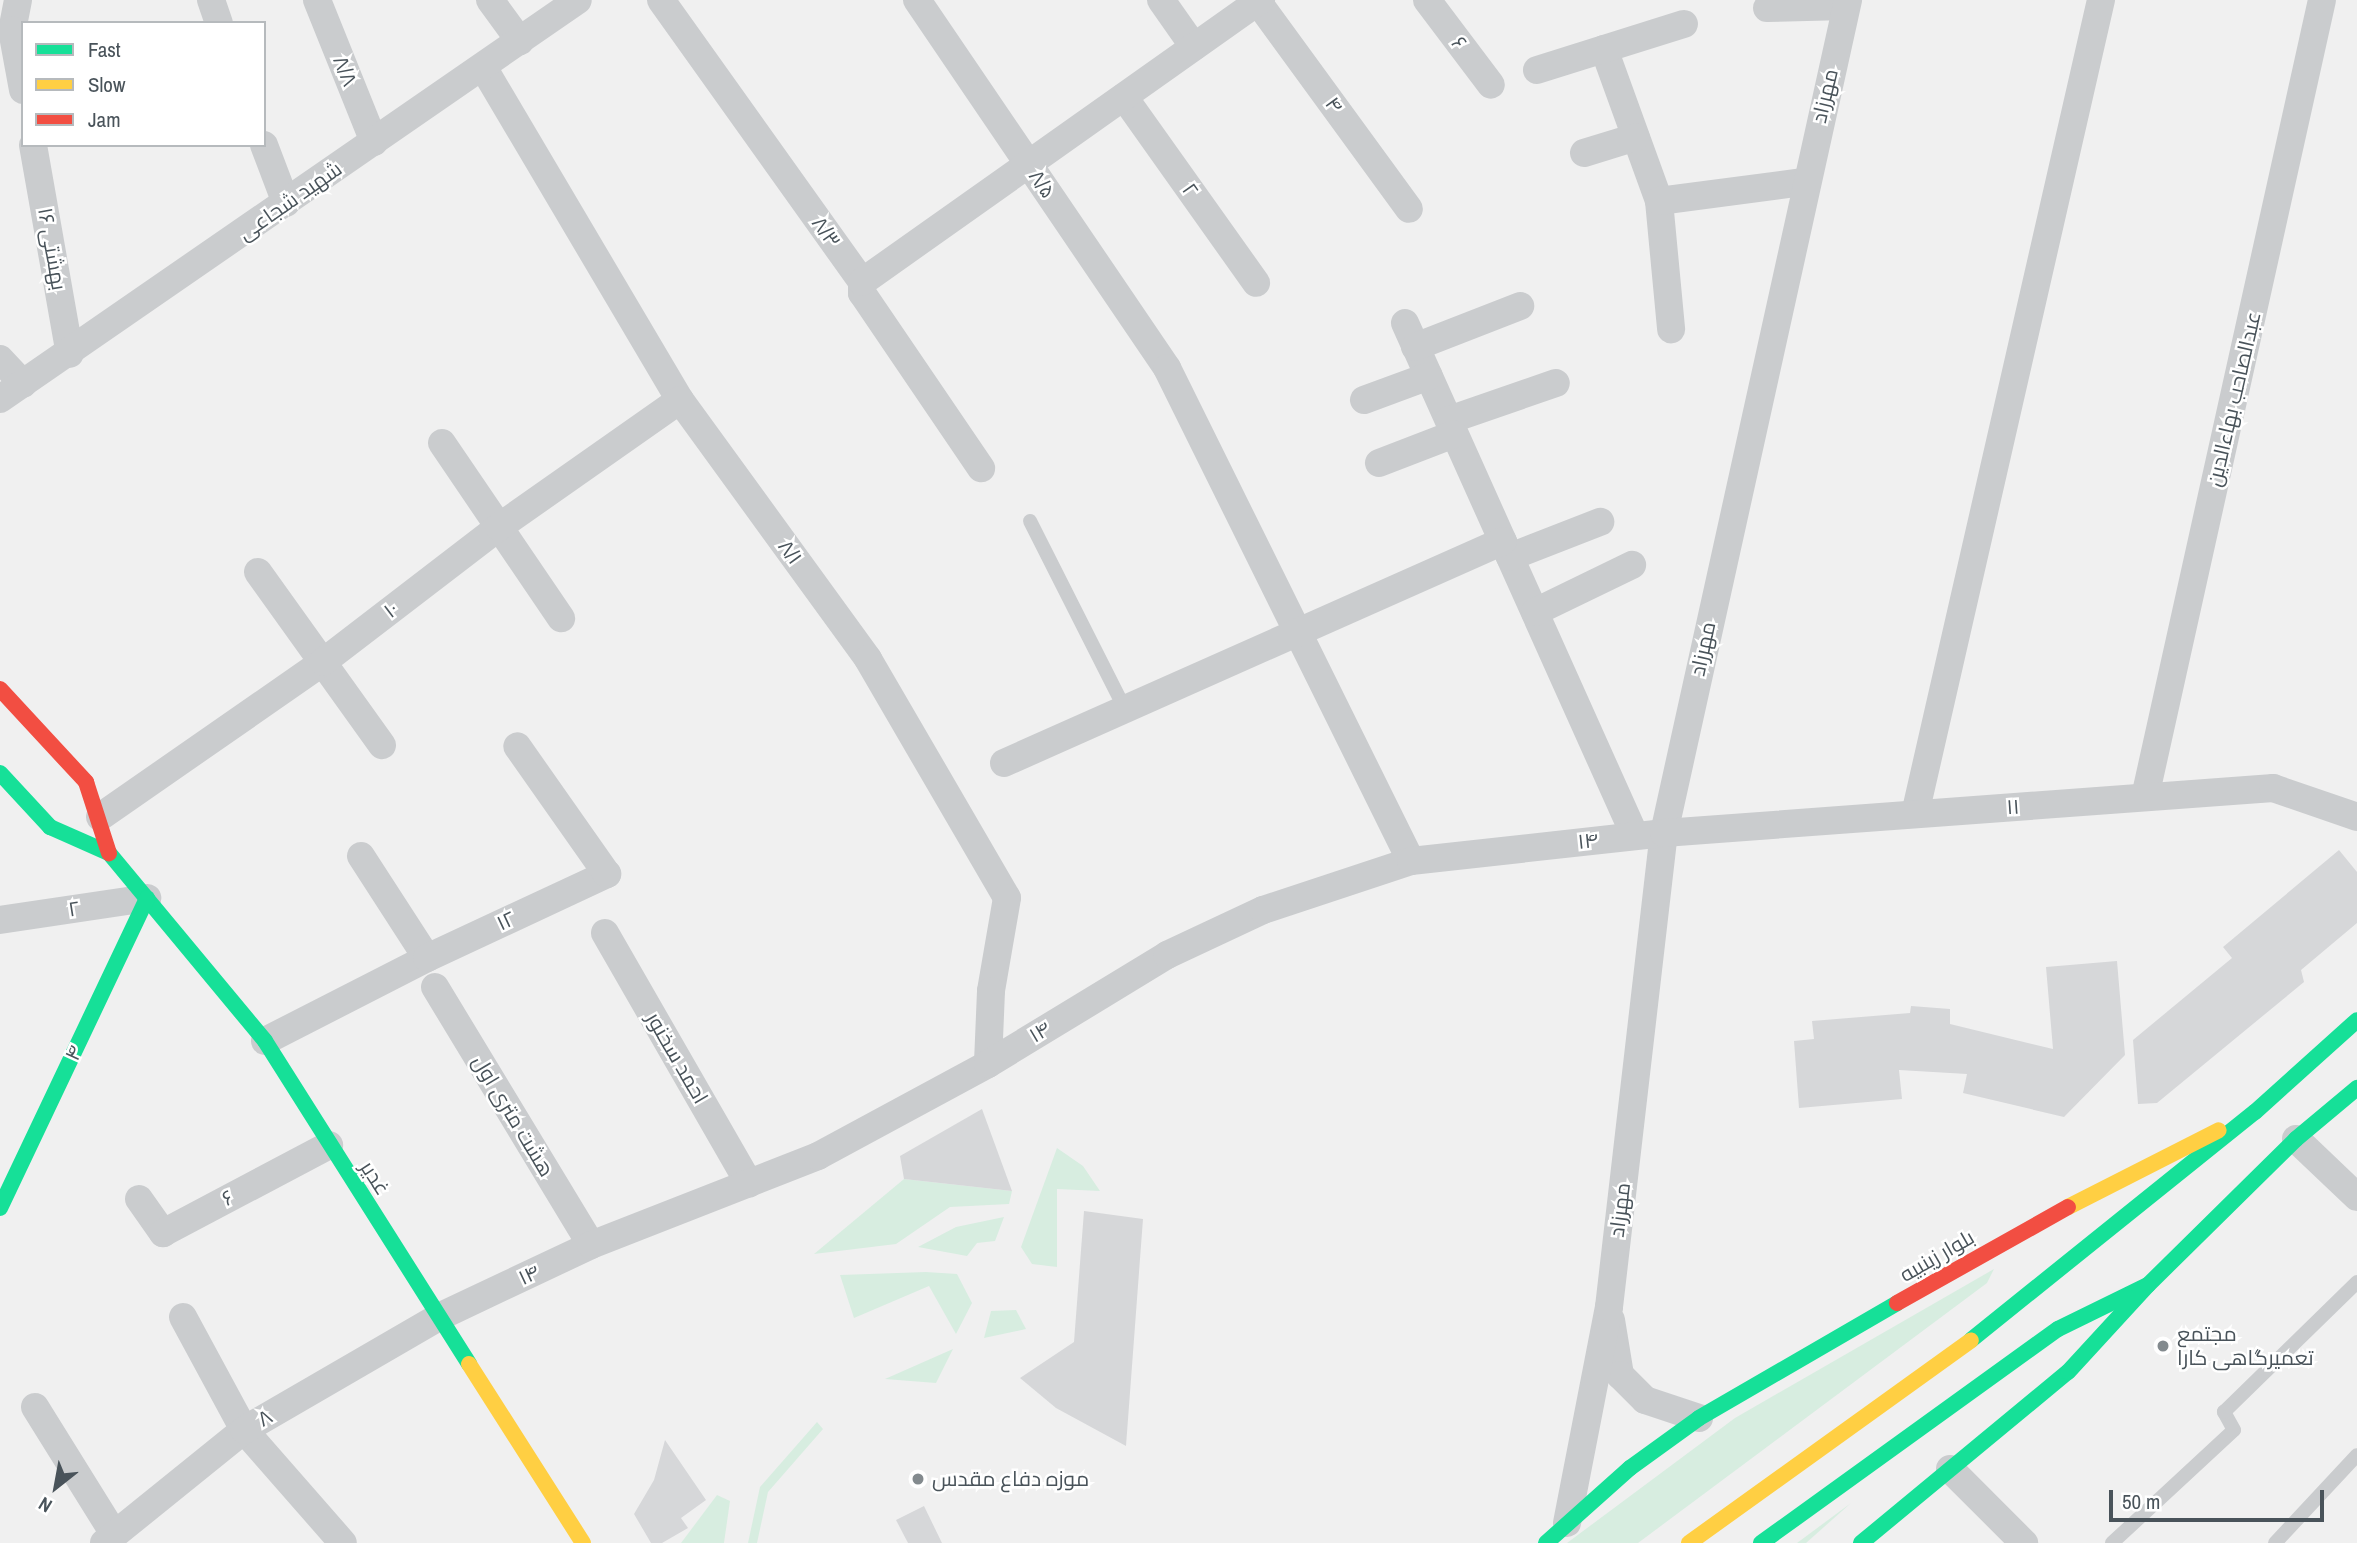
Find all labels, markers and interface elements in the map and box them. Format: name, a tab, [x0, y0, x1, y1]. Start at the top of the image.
legend	[21, 21, 266, 147]
street label: ۶	[1446, 31, 1472, 55]
text: Fast	[88, 35, 121, 64]
street label: ۸/۸	[328, 52, 362, 90]
street label: مهرزاد	[1807, 66, 1843, 126]
text: Slow	[88, 70, 125, 99]
street label: ۴	[1320, 92, 1348, 118]
text: Jam	[88, 105, 121, 134]
street label: شهید شجاعی	[233, 156, 347, 246]
street label: ۸/۵	[1023, 165, 1061, 203]
street label: ۲	[1177, 178, 1203, 202]
street label: ۱۶ بهشتی	[32, 206, 72, 292]
street label: ۸/۳	[806, 212, 846, 252]
street label: عبدالصاحب بهاءالدین	[2202, 309, 2266, 489]
street label: ۸/۱	[773, 535, 807, 569]
street label: ۱۰	[379, 596, 403, 624]
street label: مهرزاد	[1685, 620, 1721, 678]
street label: ۱۱	[2006, 794, 2020, 820]
street label: ۱۴	[1577, 827, 1599, 855]
street label: ۲	[67, 896, 81, 922]
street label: ۱۲	[493, 906, 519, 936]
street label: احمد سخنور	[641, 1008, 713, 1108]
street label: ۱۴	[1025, 1016, 1055, 1048]
street label: ۴	[60, 1041, 88, 1065]
street label: هشت متری اول	[467, 1051, 559, 1181]
street label: غدیر	[355, 1156, 395, 1200]
street label: مهرزاد	[1604, 1181, 1636, 1239]
street label: ۶	[218, 1185, 238, 1211]
street label: بلوار زینبیه	[1895, 1225, 1979, 1287]
street label: ۱۴	[514, 1259, 544, 1291]
place label: مجتمع تعمیرگاهی کارا	[2177, 1321, 2314, 1371]
marker: مجتمع تعمیرگاهی کارا	[2155, 1338, 2171, 1354]
street label: ۸	[253, 1404, 277, 1432]
north arrow	[21, 1452, 91, 1522]
place label: موزه دفاع مقدس	[932, 1466, 1089, 1492]
marker: موزه دفاع مقدس	[910, 1471, 926, 1487]
scale bar	[2112, 1476, 2327, 1520]
text: 50 m	[2122, 1487, 2160, 1516]
text: N	[34, 1491, 57, 1519]

